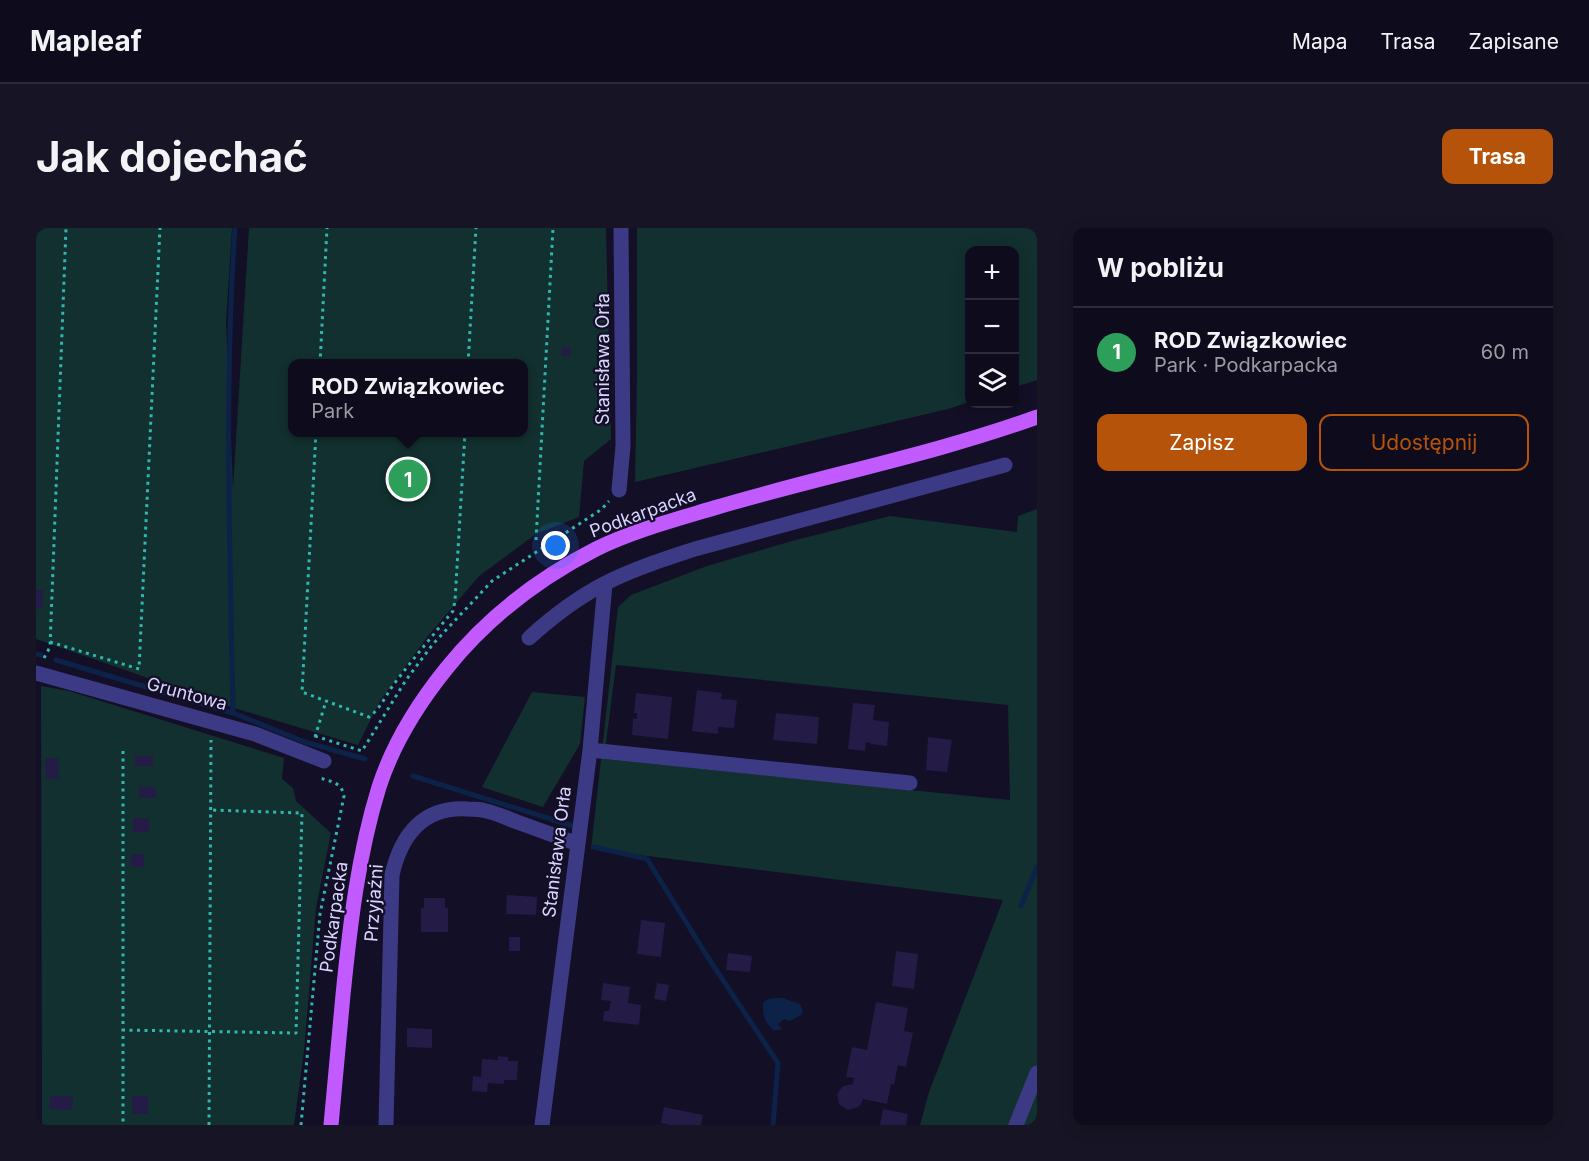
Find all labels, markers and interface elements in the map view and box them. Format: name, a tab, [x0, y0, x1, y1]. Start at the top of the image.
text: Mapleaf	[30, 24, 142, 58]
text: Mapa	[1292, 29, 1348, 54]
text: Trasa	[1381, 29, 1436, 54]
text: Zapisane	[1469, 29, 1559, 54]
button: Trasa	[1442, 129, 1553, 184]
text: Jak dojechać	[36, 131, 308, 182]
map controls	[965, 246, 1019, 408]
button: +	[965, 246, 1019, 300]
text: W pobliżu	[1097, 252, 1224, 283]
street label: Stanisława Orła	[592, 293, 613, 425]
button: −	[965, 300, 1019, 354]
text: ROD Związkowiec	[1154, 327, 1347, 353]
text: 1	[1112, 340, 1121, 364]
text: 60 m	[1481, 340, 1529, 364]
text: Park · Podkarpacka	[1154, 353, 1338, 377]
button: layers	[965, 354, 1019, 408]
popup	[288, 359, 528, 437]
text: ROD Związkowiec	[311, 373, 505, 399]
text: Park	[311, 399, 354, 423]
button: Zapisz	[1097, 414, 1307, 471]
button: Udostępnij	[1319, 414, 1529, 471]
pin: 1	[388, 456, 428, 502]
street label: Podkarpacka	[587, 484, 699, 542]
your location	[541, 531, 570, 560]
street label: Gruntowa	[145, 673, 230, 714]
street label: Stanisława Orła	[538, 785, 575, 919]
street label: Podkarpacka	[315, 860, 352, 974]
street label: Przyjaźni	[360, 863, 387, 942]

